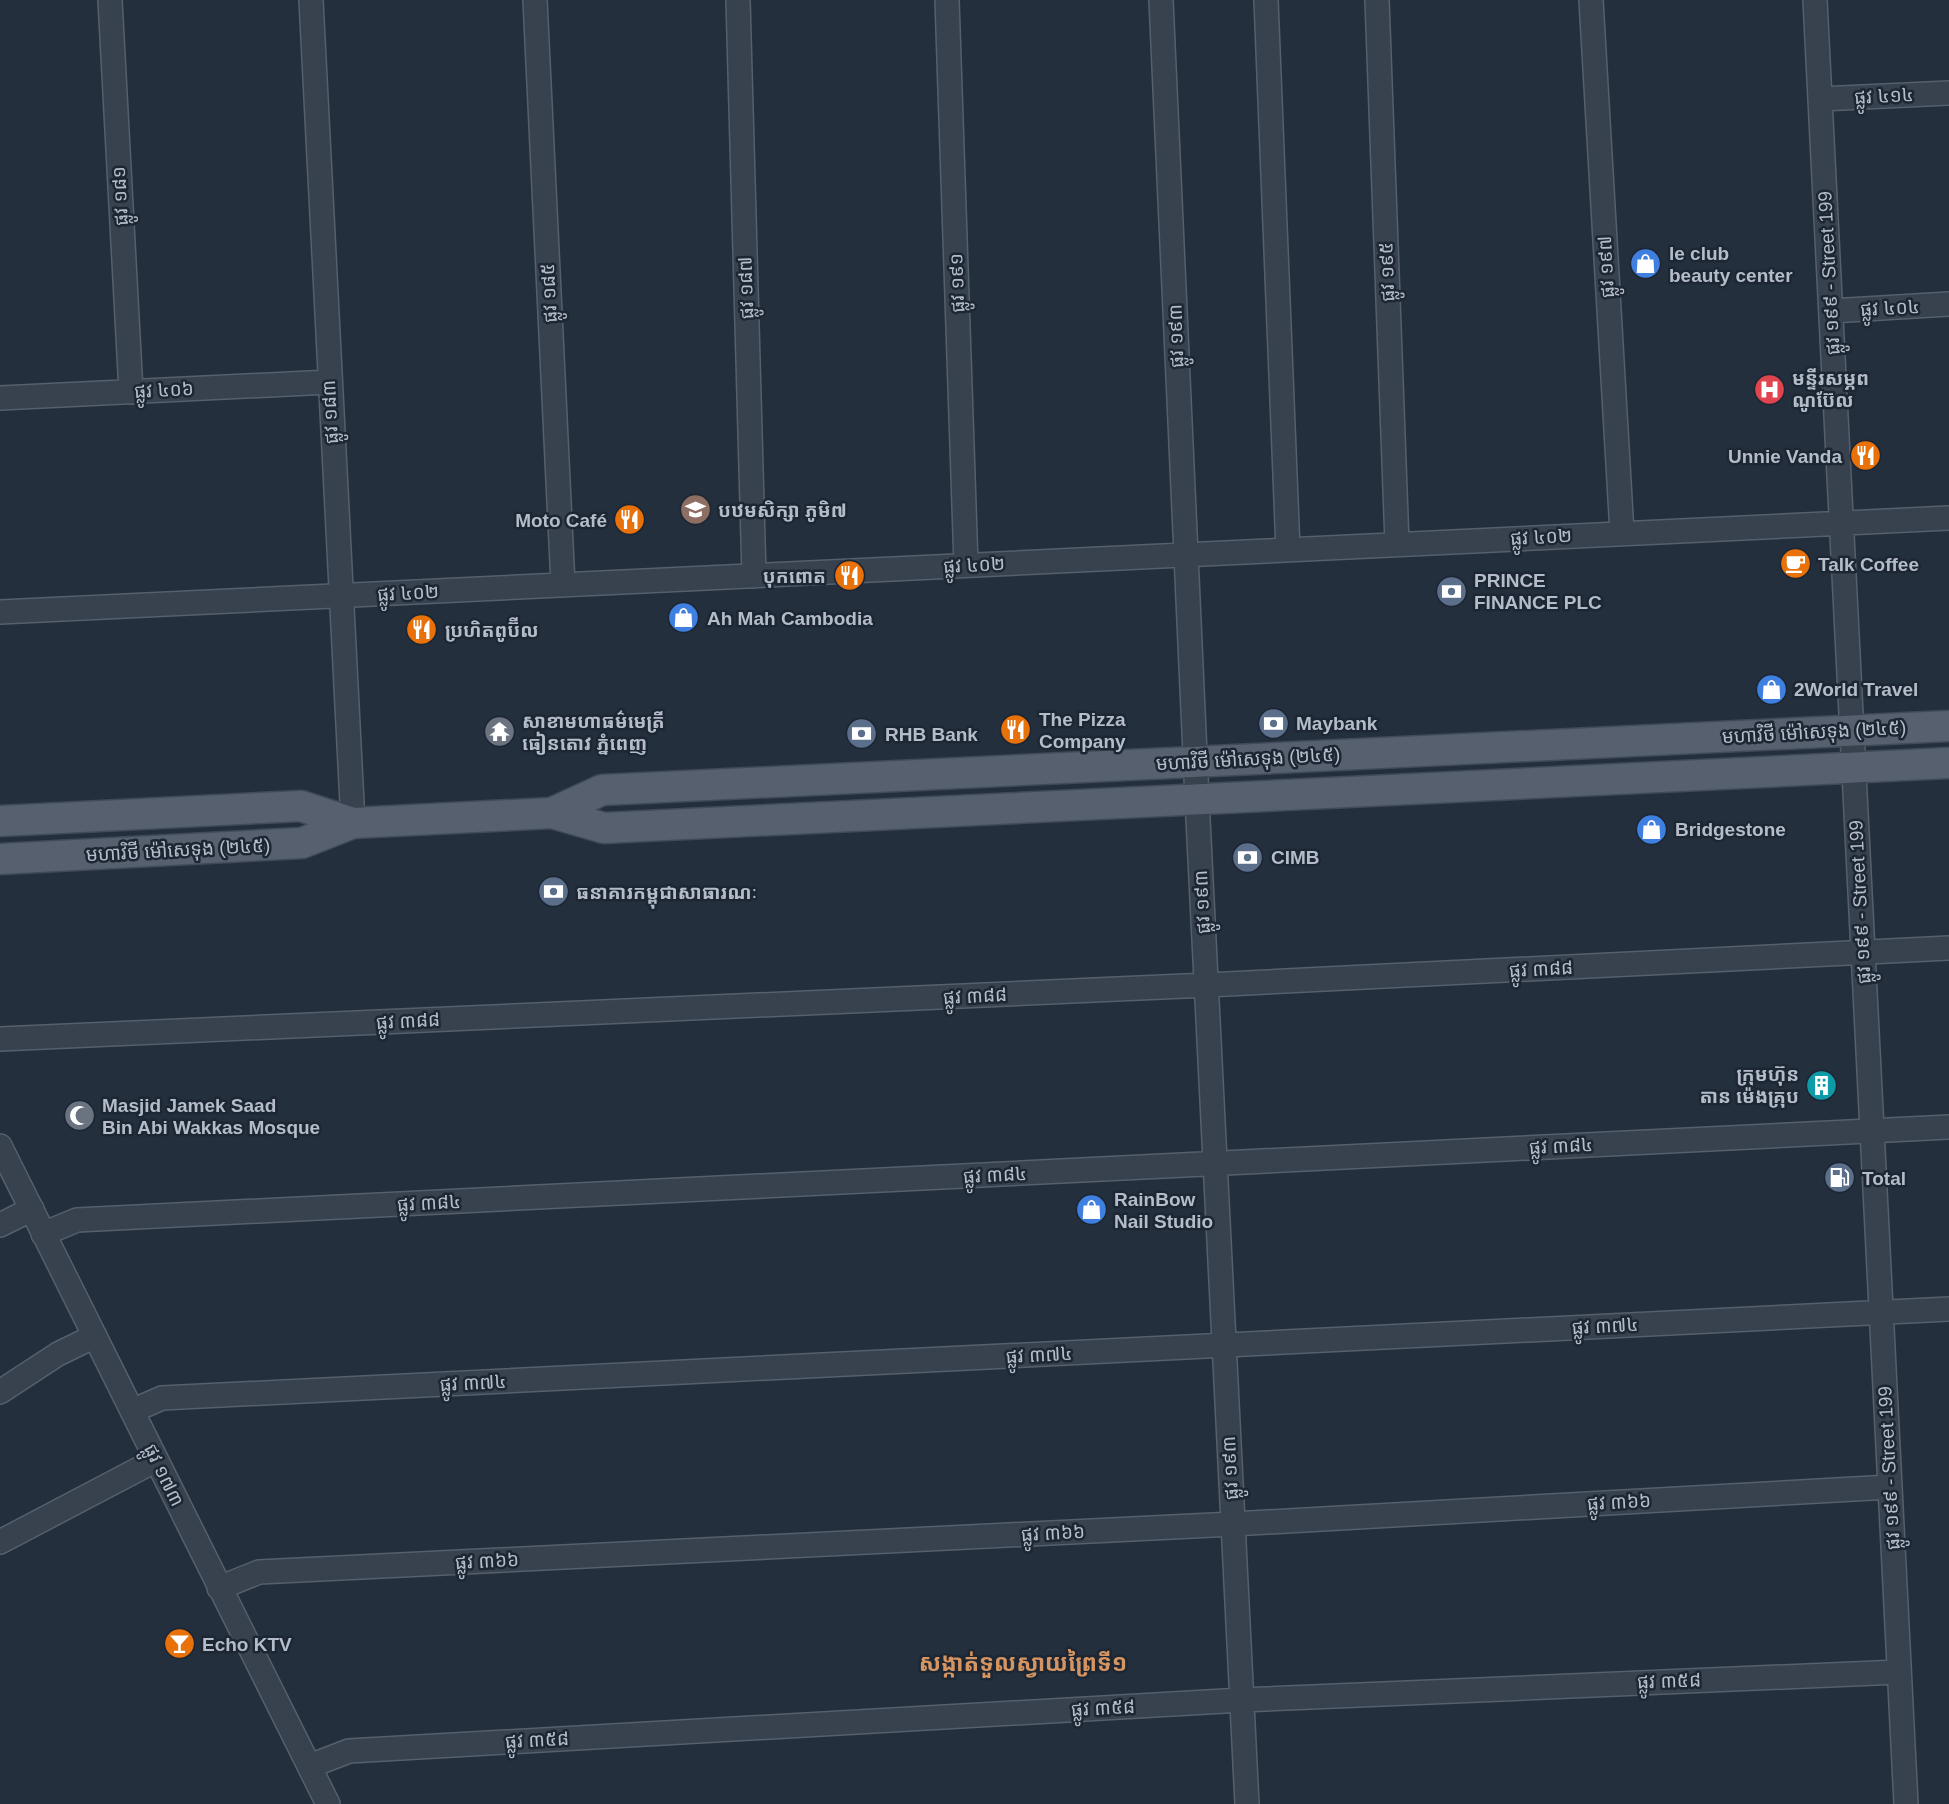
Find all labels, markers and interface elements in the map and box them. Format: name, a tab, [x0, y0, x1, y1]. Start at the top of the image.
street label: ផ្លូវ ៤១៤	[1854, 84, 1915, 115]
street label: ផ្លូវ ១៨១	[108, 165, 139, 226]
street label: ផ្លូវ ១៩៩ - Street 199	[1814, 190, 1850, 356]
street label: ផ្លូវ ១៩៧	[1594, 235, 1625, 299]
street label: ផ្លូវ ១៩៥	[1375, 242, 1405, 302]
place label: le club beauty center	[1669, 243, 1793, 286]
shop icon: le club beauty center	[1629, 247, 1663, 281]
street label: ផ្លូវ ១៩១	[945, 253, 975, 313]
street label: ផ្លូវ ១៨៧	[734, 256, 764, 320]
street label: ផ្លូវ ១៨៥	[537, 262, 568, 323]
street label: ផ្លូវ ៤០៤	[1860, 296, 1921, 327]
street label: ផ្លូវ ១៩៣	[1164, 303, 1194, 368]
place label: មន្ទីរសម្ភព ណូប៊ែល	[1792, 368, 1869, 412]
hospital icon: មន្ទីរសម្ភព ណូប៊ែល	[1752, 372, 1786, 406]
street label: ផ្លូវ ៤០៦	[134, 378, 195, 409]
street label: ផ្លូវ ១៨៣	[318, 379, 349, 445]
restaurant icon: Unnie Vanda	[1848, 439, 1882, 473]
place label: Unnie Vanda	[1728, 446, 1842, 467]
school or university icon: បឋមសិក្សា ភូមិ៧	[678, 493, 712, 527]
place label: បឋមសិក្សា ភូមិ៧	[718, 500, 847, 522]
restaurant icon: Moto Café	[613, 503, 647, 537]
place label: Moto Café	[515, 510, 607, 531]
street label: ផ្លូវ ៤០២	[1510, 525, 1573, 556]
cafe icon: Talk Coffee	[1778, 547, 1812, 581]
street label: ផ្លូវ ៤០២	[943, 553, 1006, 584]
place label: Talk Coffee	[1818, 554, 1919, 575]
restaurant icon: បុកពោត	[832, 559, 866, 593]
place label: បុកពោត	[763, 566, 826, 588]
place label: PRINCE FINANCE PLC	[1474, 570, 1602, 613]
bank icon: PRINCE FINANCE PLC	[1434, 574, 1468, 608]
street label: ផ្លូវ ៤០២	[377, 581, 440, 612]
shop icon: Ah Mah Cambodia	[667, 601, 701, 635]
place label: Ah Mah Cambodia	[707, 608, 873, 629]
restaurant icon: ប្រហិតពូប៊ីល	[405, 613, 439, 647]
place label: ប្រហិតពូប៊ីល	[445, 617, 539, 642]
shop icon: 2World Travel	[1754, 672, 1788, 706]
place label: 2World Travel	[1794, 679, 1918, 700]
bank icon: Maybank	[1256, 706, 1290, 740]
place label: The Pizza Company	[1039, 709, 1126, 752]
place label: សាខាមហាធម៌មេត្រី ធៀនតោវ ភ្នំពេញ	[522, 710, 665, 755]
restaurant icon: The Pizza Company	[999, 713, 1033, 747]
place label: Maybank	[1296, 713, 1378, 734]
temple icon: សាខាមហាធម៌មេត្រី ធៀនតោវ ភ្នំពេញ	[482, 715, 516, 749]
street label: មហាវិថី ម៉ៅសេទុង (២៤៥)	[1721, 716, 1907, 750]
bank icon: RHB Bank	[845, 717, 879, 751]
place label: RHB Bank	[885, 724, 978, 745]
street label: មហាវិថី ម៉ៅសេទុង (២៤៥)	[1155, 743, 1341, 777]
shop icon: Bridgestone	[1635, 812, 1669, 846]
place label: Bridgestone	[1675, 819, 1786, 840]
street label: ផ្លូវ ១៩៩ - Street 199	[1845, 819, 1881, 985]
street label: មហាវិថី ម៉ៅសេទុង (២៤៥)	[85, 834, 271, 868]
bank icon: CIMB	[1231, 840, 1265, 874]
place label: CIMB	[1271, 847, 1320, 868]
street label: ផ្លូវ ១៩៣	[1190, 869, 1221, 935]
bank icon: ធនាគារកម្ពុជាសាធារណៈ	[536, 875, 570, 909]
place label: ធនាគារកម្ពុជាសាធារណៈ	[576, 882, 757, 909]
street label: ផ្លូវ ៣៨៨	[1508, 957, 1574, 988]
street label: ផ្លូវ ៣៨៨	[942, 984, 1008, 1015]
street label: ផ្លូវ ៣៨៨	[375, 1009, 441, 1040]
place label: ក្រុមហ៊ុន តាន ម៉េងគ្រុប	[1699, 1064, 1799, 1108]
building icon: ក្រុមហ៊ុន តាន ម៉េងគ្រុប	[1805, 1068, 1839, 1102]
place label: Masjid Jamek Saad Bin Abi Wakkas Mosque	[102, 1095, 320, 1138]
mosque icon: Masjid Jamek Saad Bin Abi Wakkas Mosque	[62, 1099, 96, 1133]
street label: ផ្លូវ ៣៨៤	[1528, 1134, 1594, 1165]
fuel station icon: Total	[1822, 1161, 1856, 1195]
street label: ផ្លូវ ៣៨៤	[962, 1163, 1028, 1194]
place label: Total	[1862, 1168, 1906, 1189]
place label: RainBow Nail Studio	[1114, 1189, 1213, 1232]
street label: ផ្លូវ ៣៨៤	[396, 1191, 462, 1222]
shop icon: RainBow Nail Studio	[1074, 1193, 1108, 1227]
street label: ផ្លូវ ៣៧៤	[1571, 1314, 1639, 1345]
street label: ផ្លូវ ៣៧៤	[1005, 1343, 1073, 1374]
street label: ផ្លូវ ៣៧៤	[439, 1371, 507, 1402]
street label: ផ្លូវ ១៩៩ - Street 199	[1874, 1385, 1910, 1551]
street label: ផ្លូវ ១៩៣	[1218, 1435, 1249, 1501]
street label: ផ្លូវ ១៧៣	[134, 1440, 188, 1513]
street label: ផ្លូវ ៣៦៦	[1586, 1490, 1652, 1521]
street label: ផ្លូវ ៣៦៦	[1020, 1521, 1086, 1552]
street label: ផ្លូវ ៣៦៦	[454, 1549, 520, 1580]
bar icon: Echo KTV	[162, 1627, 196, 1661]
place label: Echo KTV	[202, 1634, 292, 1655]
district label: សង្កាត់ទួលស្វាយព្រៃទី១	[919, 1649, 1127, 1678]
street label: ផ្លូវ ៣៥៨	[1637, 1669, 1702, 1699]
street label: ផ្លូវ ៣៥៨	[1070, 1696, 1136, 1727]
street label: ផ្លូវ ៣៥៨	[504, 1728, 570, 1759]

